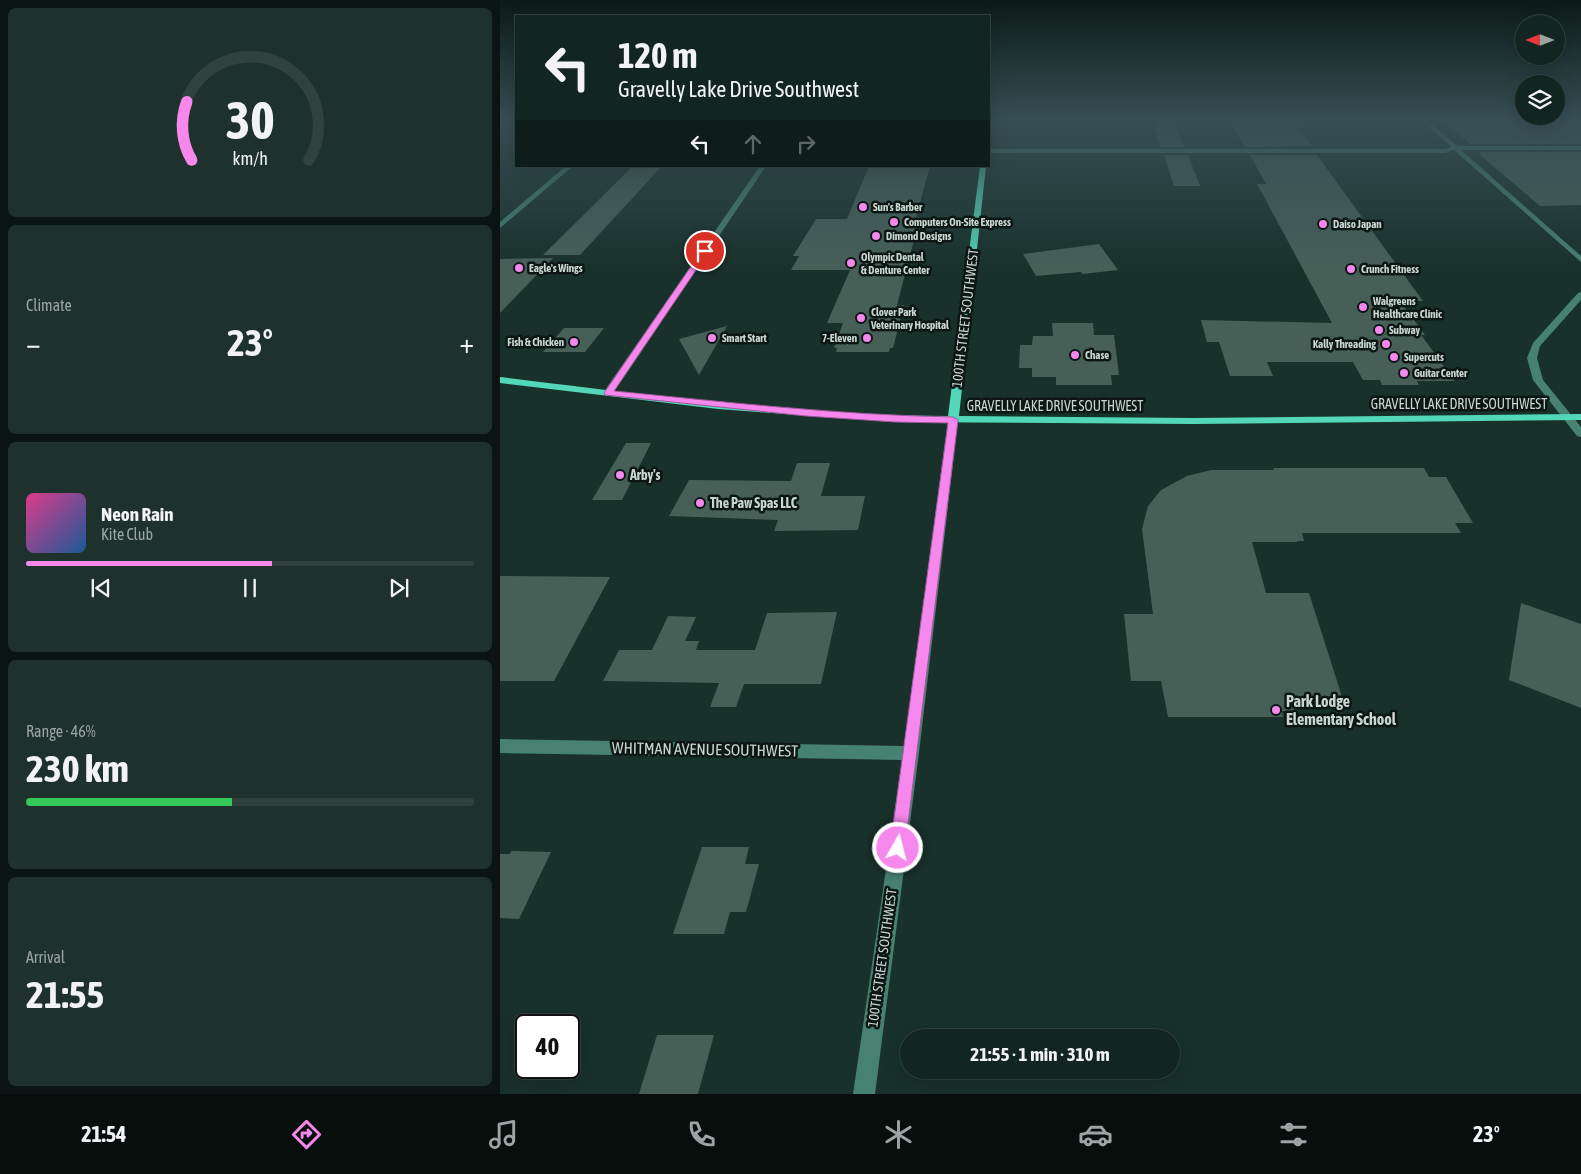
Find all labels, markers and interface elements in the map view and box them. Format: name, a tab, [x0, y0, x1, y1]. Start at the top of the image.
north arrow	[1515, 15, 1565, 65]
map controls	[1515, 15, 1565, 125]
icon: left	[535, 35, 600, 100]
text: 120 m	[618, 35, 697, 75]
button: layers	[1515, 75, 1565, 125]
text: Gravelly Lake Drive Southwest	[618, 76, 859, 102]
text: 30	[226, 90, 274, 150]
icon: left	[686, 130, 714, 158]
icon: ahead	[739, 130, 767, 158]
icon: right	[792, 130, 820, 158]
text: km/h	[232, 148, 268, 169]
marker: Sun's Barber	[857, 201, 869, 213]
place label: Sun's Barber	[873, 201, 923, 213]
marker: Computers On-Site Express	[888, 216, 900, 228]
place label: Computers On-Site Express	[904, 216, 1011, 228]
marker: Daiso Japan	[1317, 218, 1329, 230]
place label: Daiso Japan	[1333, 218, 1382, 230]
pin	[684, 230, 726, 272]
marker: Dimond Designs	[870, 230, 882, 242]
place label: Dimond Designs	[886, 230, 951, 242]
icon: arrive	[691, 237, 719, 265]
street label: 100TH STREET SOUTHWEST	[949, 248, 981, 388]
place label: Olympic Dental & Denture Center	[861, 251, 930, 276]
marker: Olympic Dental & Denture Center	[845, 257, 857, 269]
marker: Eagle's Wings	[513, 262, 525, 274]
place label: Eagle's Wings	[529, 262, 583, 274]
marker: Crunch Fitness	[1345, 263, 1357, 275]
place label: Crunch Fitness	[1361, 263, 1419, 275]
place label: Walgreens Healthcare Clinic	[1372, 295, 1443, 320]
text: Climate	[26, 296, 72, 314]
marker: Walgreens Healthcare Clinic	[1357, 301, 1369, 313]
place label: Clover Park Veterinary Hospital	[870, 306, 950, 331]
marker: Clover Park Veterinary Hospital	[855, 312, 867, 324]
text: 23°	[227, 321, 273, 364]
marker: Subway	[1373, 324, 1385, 336]
place label: Subway	[1389, 324, 1421, 336]
text: −	[26, 327, 41, 359]
text: +	[459, 327, 474, 359]
marker: Smart Start	[706, 332, 718, 344]
place label: Smart Start	[722, 332, 768, 344]
place label: 7-Eleven	[822, 332, 857, 344]
marker: 7-Eleven	[861, 332, 873, 344]
place label: Fish & Chicken	[507, 336, 564, 348]
marker: Fish & Chicken	[568, 336, 580, 348]
place label: Kally Threading	[1313, 338, 1376, 350]
marker: Kally Threading	[1380, 338, 1392, 350]
marker: Chase	[1069, 349, 1081, 361]
place label: Chase	[1085, 349, 1109, 361]
marker: Supercuts	[1388, 351, 1400, 363]
place label: Supercuts	[1404, 351, 1444, 363]
marker: Guitar Center	[1398, 367, 1410, 379]
place label: Guitar Center	[1414, 367, 1468, 379]
street label: GRAVELLY LAKE DRIVE SOUTHWEST	[1371, 396, 1547, 412]
street label: GRAVELLY LAKE DRIVE SOUTHWEST	[967, 398, 1143, 414]
place label: Arby's	[629, 467, 661, 483]
marker: Arby's	[614, 469, 626, 481]
place label: The Paw Spas LLC	[710, 495, 798, 511]
marker: The Paw Spas LLC	[694, 497, 706, 509]
text: Neon Rain	[101, 503, 173, 525]
text: Kite Club	[101, 525, 153, 543]
icon: previous	[87, 574, 115, 602]
icon: pause	[236, 574, 264, 602]
icon: next	[385, 574, 413, 602]
place label: Park Lodge Elementary School	[1286, 692, 1397, 728]
marker: Park Lodge Elementary School	[1270, 704, 1282, 716]
text: Range · 46%	[26, 722, 96, 740]
street label: WHITMAN AVENUE SOUTHWEST	[612, 738, 798, 760]
text: 230 km	[26, 747, 129, 790]
position arrow	[871, 821, 923, 873]
street label: 100TH STREET SOUTHWEST	[864, 888, 900, 1028]
text: Arrival	[26, 948, 65, 966]
text: 21:55	[26, 973, 104, 1016]
speed limit sign: 40	[515, 1014, 580, 1079]
text: 21:55 · 1 min · 310 m	[970, 1043, 1110, 1065]
icon: directions	[289, 1117, 324, 1152]
icon: music	[486, 1117, 521, 1152]
icon: phone	[684, 1117, 719, 1152]
icon: climate	[881, 1117, 916, 1152]
icon: car	[1078, 1117, 1113, 1152]
icon: filters	[1276, 1117, 1311, 1152]
text: 21:54	[81, 1121, 126, 1147]
text: 23°	[1473, 1121, 1500, 1147]

